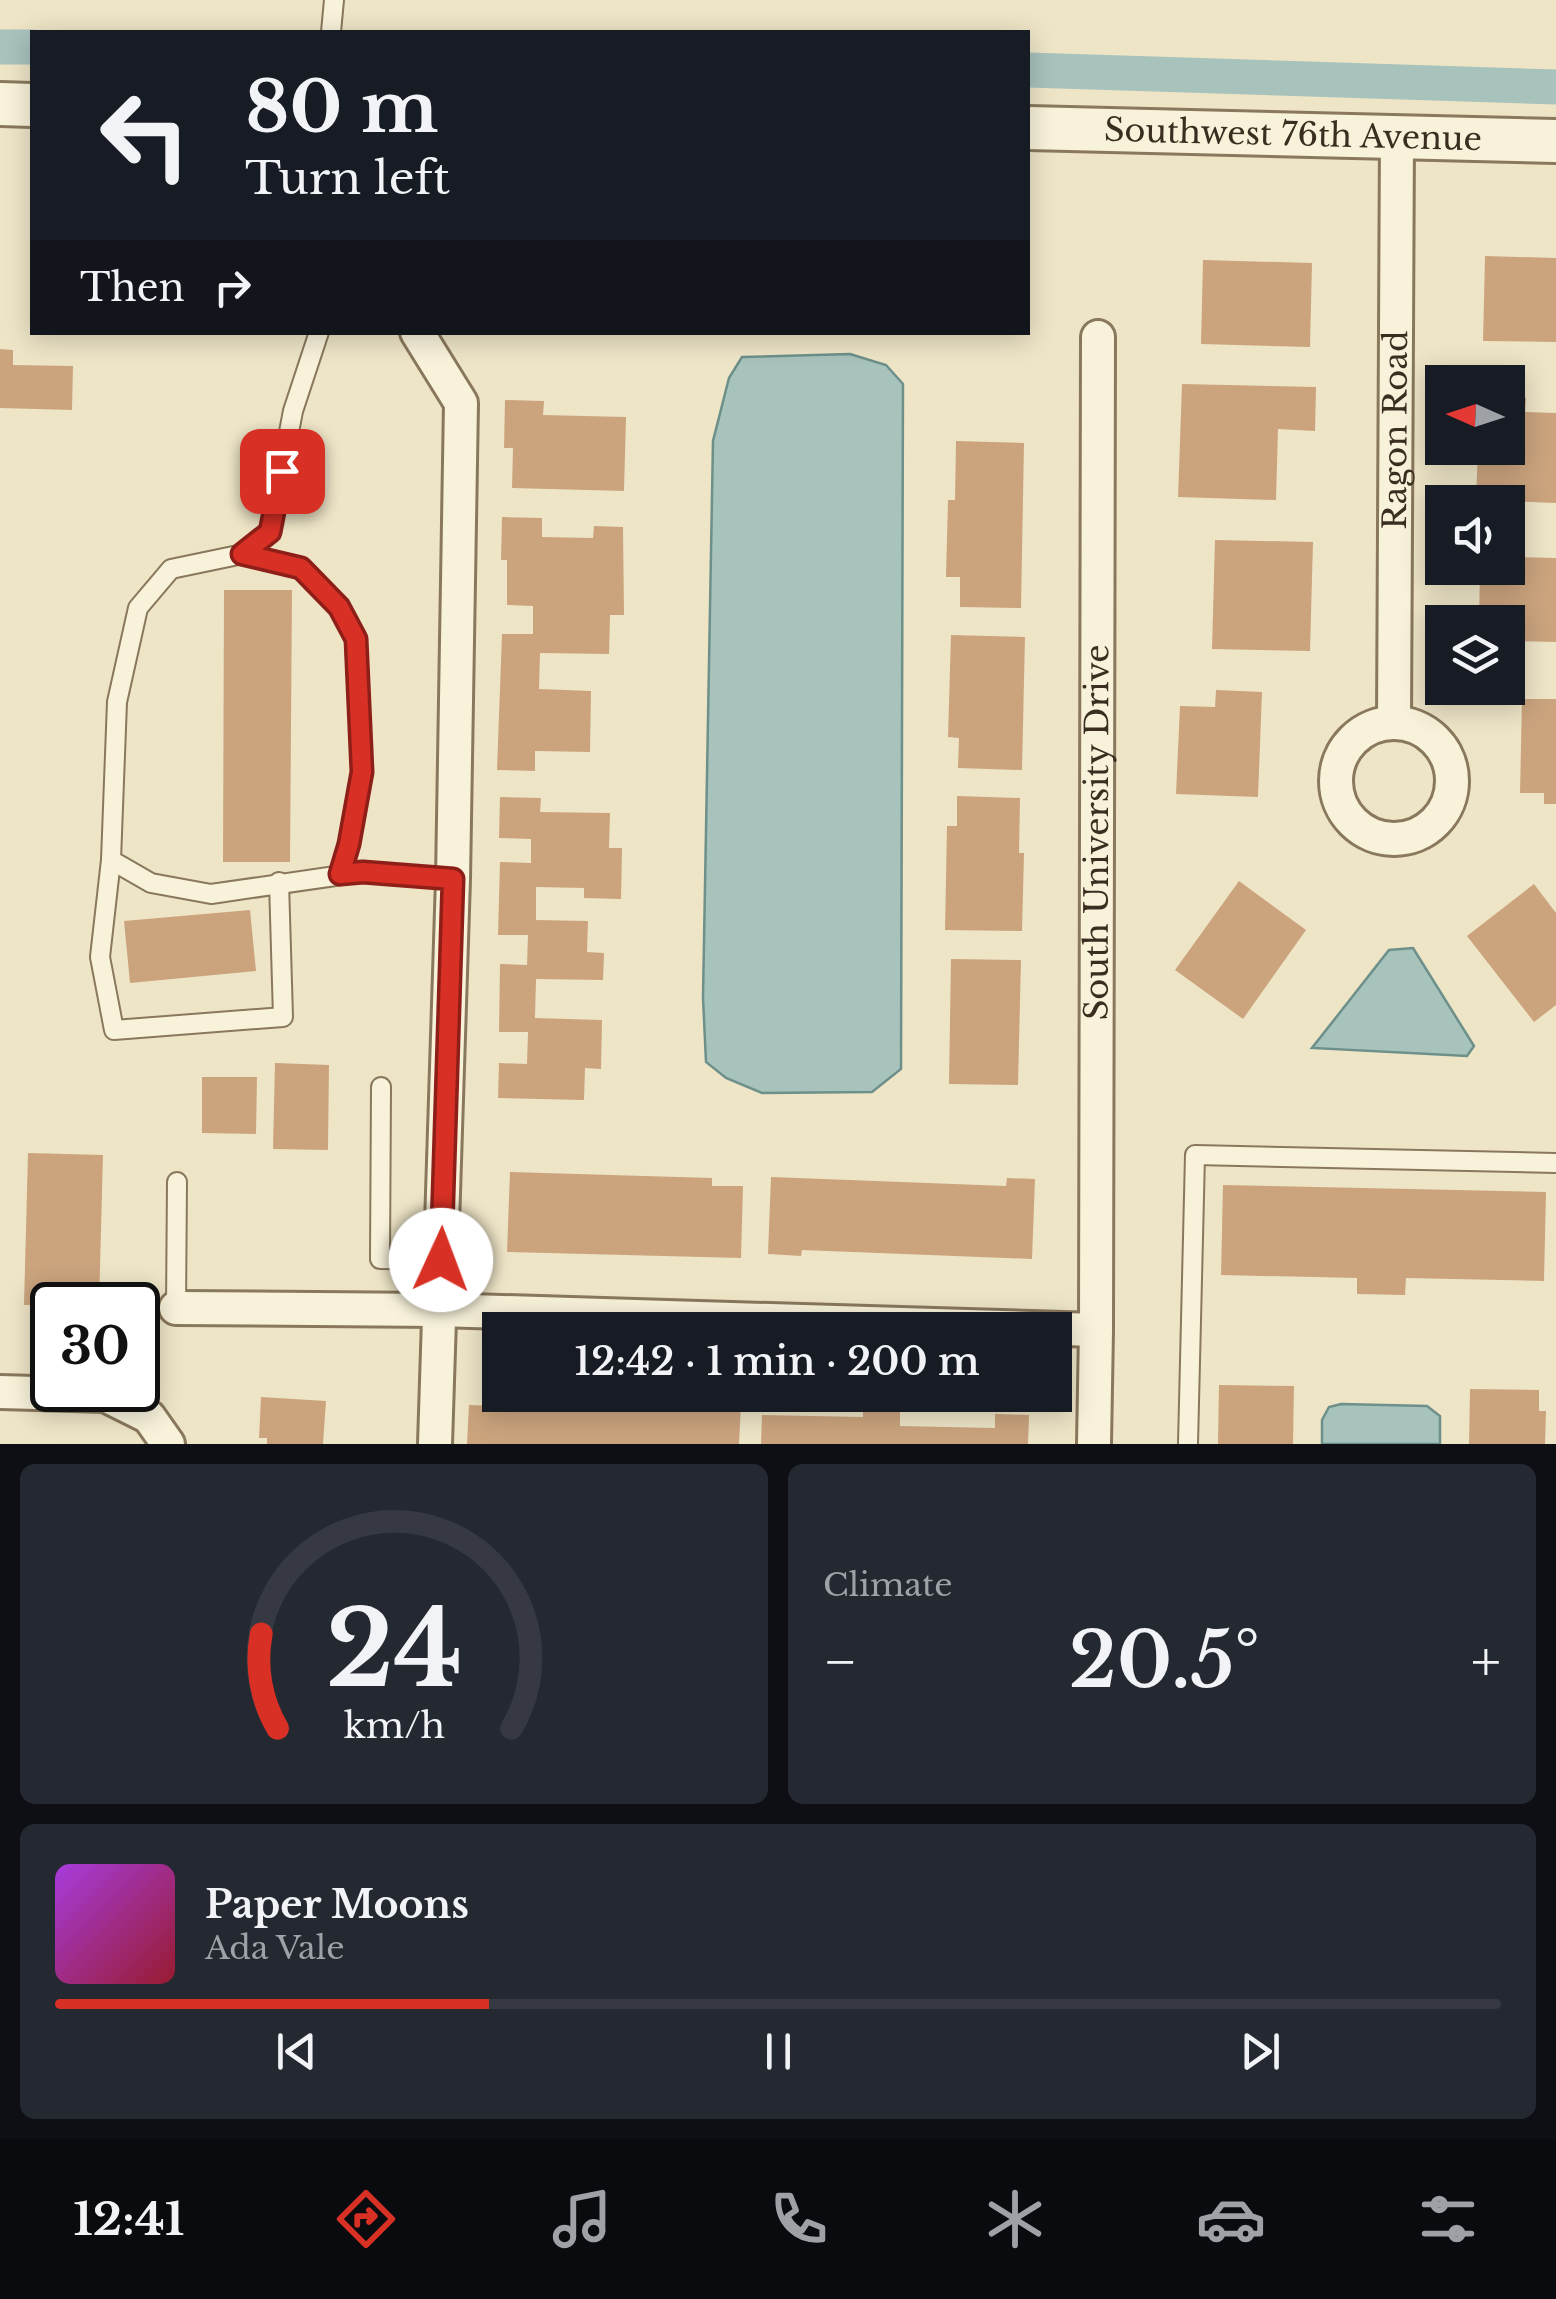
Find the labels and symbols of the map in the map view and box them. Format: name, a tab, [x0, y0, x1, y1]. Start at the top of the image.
street label: Southwest 76th Avenue	[1103, 110, 1482, 159]
street label: Ragon Road	[1375, 330, 1416, 530]
north arrow	[1425, 365, 1525, 465]
pin	[240, 429, 325, 514]
street label: South University Drive	[1077, 644, 1117, 1020]
position arrow	[389, 1208, 493, 1312]
speed limit sign: 30	[30, 1282, 160, 1412]

